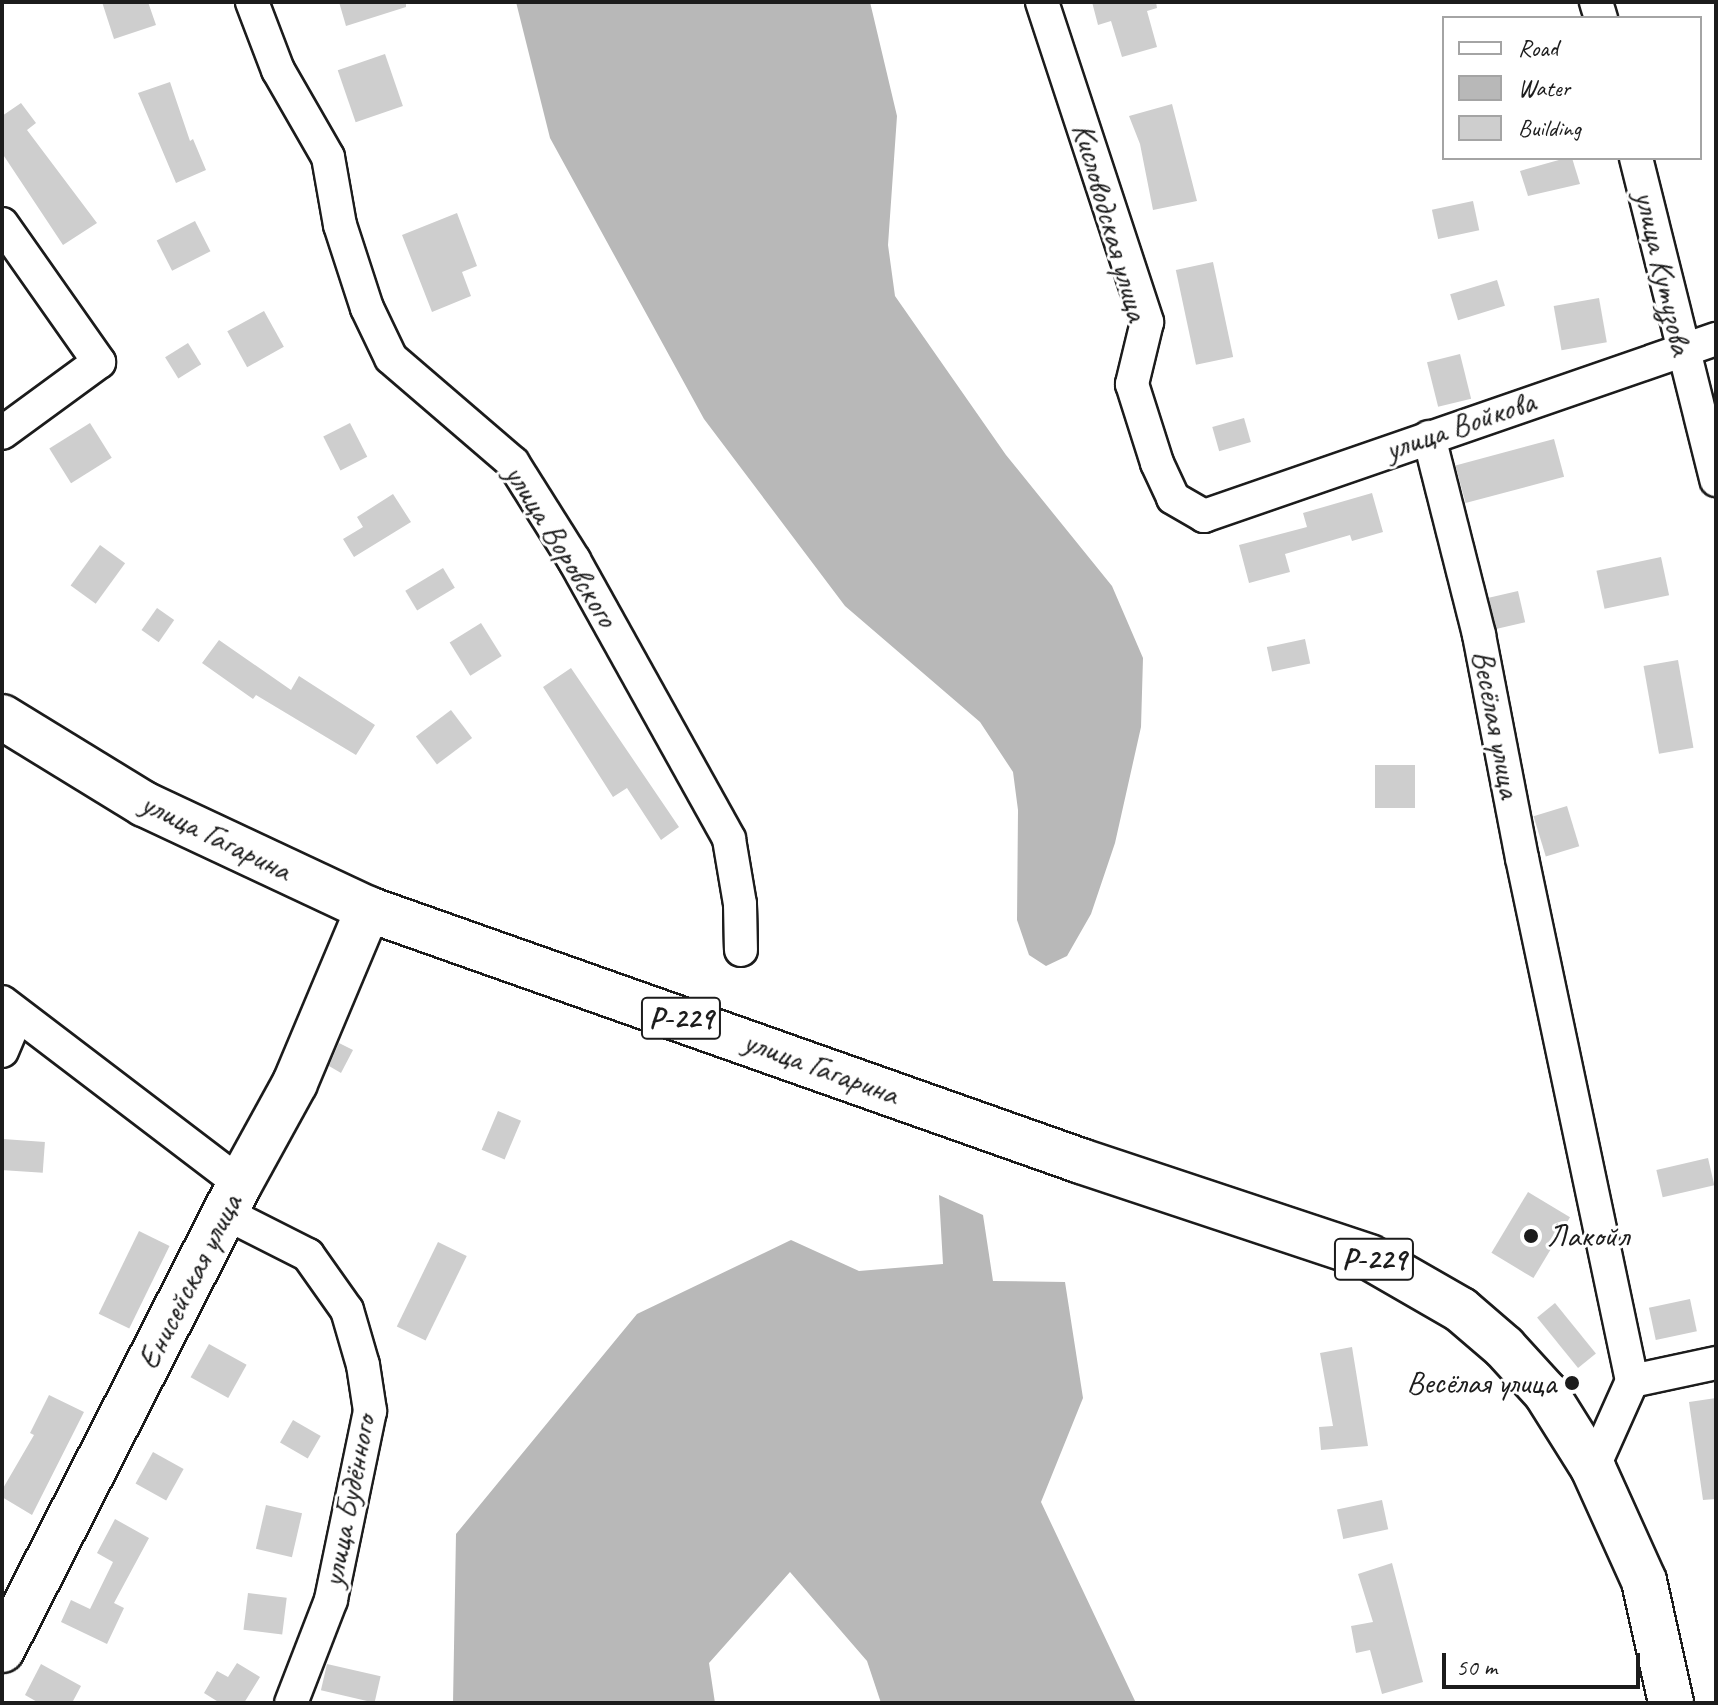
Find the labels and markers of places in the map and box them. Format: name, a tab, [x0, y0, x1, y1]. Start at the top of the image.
place label: Лакойл	[1547, 1217, 1629, 1255]
marker: Лакойл	[1522, 1227, 1540, 1245]
place label: Весёлая улица	[1403, 1364, 1556, 1402]
marker: Весёлая улица	[1563, 1374, 1581, 1392]

